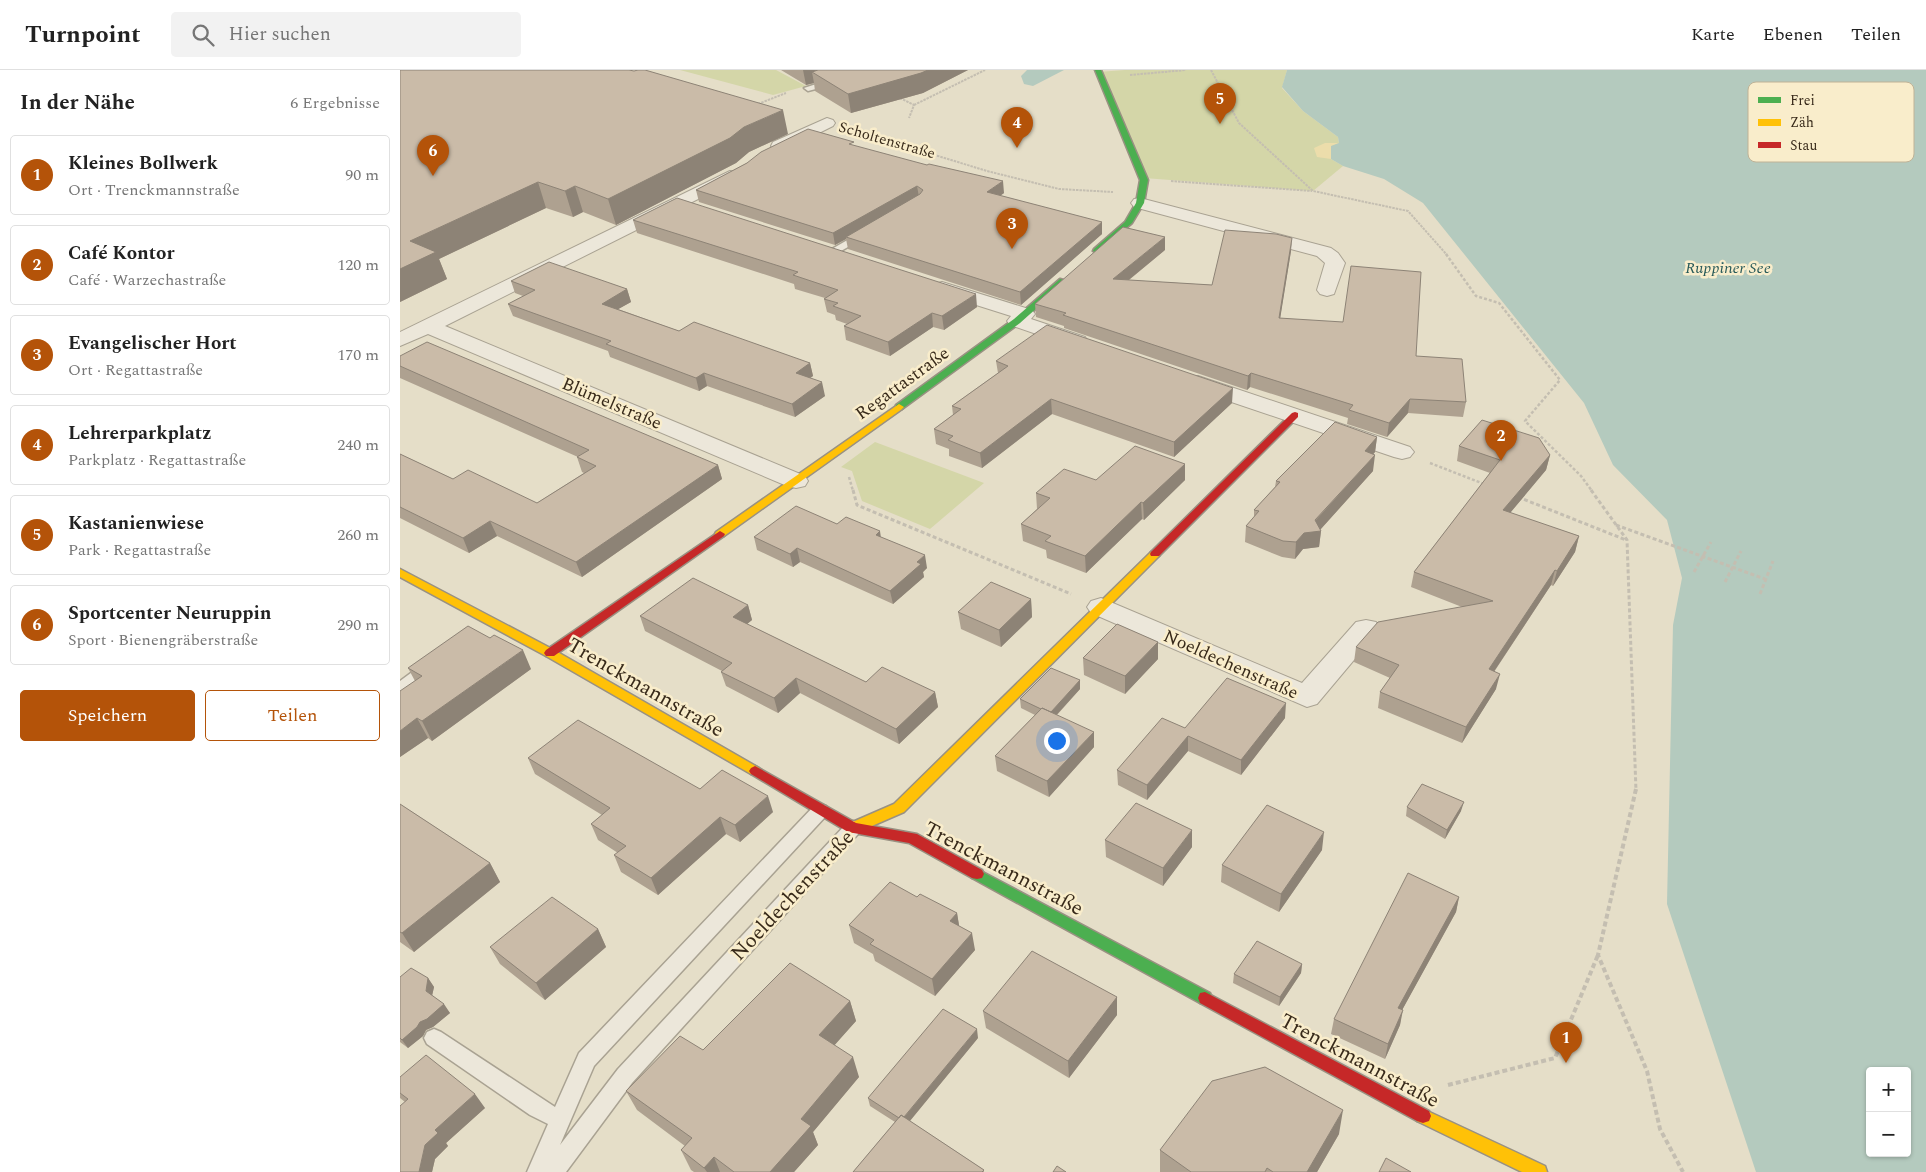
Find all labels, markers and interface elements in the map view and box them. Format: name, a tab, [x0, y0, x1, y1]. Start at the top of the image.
search box	[171, 12, 521, 57]
text: Turnpoint	[25, 17, 141, 53]
text: Hier suchen	[229, 20, 331, 49]
icon: search	[189, 21, 217, 49]
text: Karte	[1691, 21, 1735, 48]
text: Ebenen	[1763, 21, 1823, 48]
text: Teilen	[1851, 21, 1901, 48]
legend	[1748, 82, 1914, 162]
pin: 5	[1204, 83, 1236, 124]
text: In der Nähe	[20, 87, 135, 119]
text: Frei	[1790, 90, 1815, 111]
text: 6 Ergebnisse	[290, 91, 380, 115]
pin: 4	[1001, 107, 1033, 148]
text: Zäh	[1790, 112, 1814, 133]
street label: Scholtenstraße	[836, 116, 938, 165]
pin: 6	[417, 135, 449, 176]
text: Stau	[1790, 135, 1817, 156]
text: Kleines Bollwerk	[68, 149, 218, 178]
text: 1	[33, 163, 41, 187]
text: 90 m	[345, 163, 379, 187]
text: Ort · Trenckmannstraße	[68, 178, 240, 202]
pin: 3	[996, 208, 1028, 249]
text: Café Kontor	[68, 239, 174, 268]
text: 2	[33, 253, 41, 277]
text: 120 m	[337, 253, 379, 277]
water label: Ruppiner See	[1685, 256, 1771, 280]
text: Café · Warzechastraße	[68, 268, 226, 292]
text: Evangelischer Hort	[68, 329, 237, 358]
street label: Regattastraße	[850, 340, 955, 427]
text: 3	[33, 343, 41, 367]
text: 170 m	[337, 343, 379, 367]
text: Ort · Regattastraße	[68, 358, 203, 382]
street label: Blümelstraße	[558, 370, 666, 437]
text: Lehrerparkplatz	[68, 419, 212, 448]
pin: 2	[1485, 420, 1517, 461]
text: 4	[33, 433, 41, 457]
text: 240 m	[337, 433, 379, 457]
text: Parkplatz · Regattastraße	[68, 448, 246, 472]
text: Kastanienwiese	[68, 509, 204, 538]
text: 5	[33, 523, 41, 547]
text: 260 m	[337, 523, 379, 547]
text: Park · Regattastraße	[68, 538, 211, 562]
text: Sportcenter Neuruppin	[68, 599, 272, 628]
text: 6	[33, 613, 41, 637]
text: 290 m	[337, 613, 379, 637]
street label: Noeldechenstraße	[1159, 623, 1303, 706]
text: Sport · Bienengräberstraße	[68, 628, 258, 652]
street label: Trenckmannstraße	[561, 630, 730, 746]
button: Speichern	[20, 690, 195, 741]
button: Teilen	[205, 690, 380, 741]
your location	[1044, 728, 1070, 754]
street label: Trenckmannstraße	[918, 813, 1089, 925]
street label: Noeldechenstraße	[723, 823, 862, 968]
street label: Trenckmannstraße	[1274, 1005, 1445, 1117]
pin: 1	[1550, 1022, 1582, 1063]
map controls	[1866, 1067, 1911, 1157]
button: +	[1866, 1067, 1911, 1112]
button: −	[1866, 1112, 1911, 1157]

